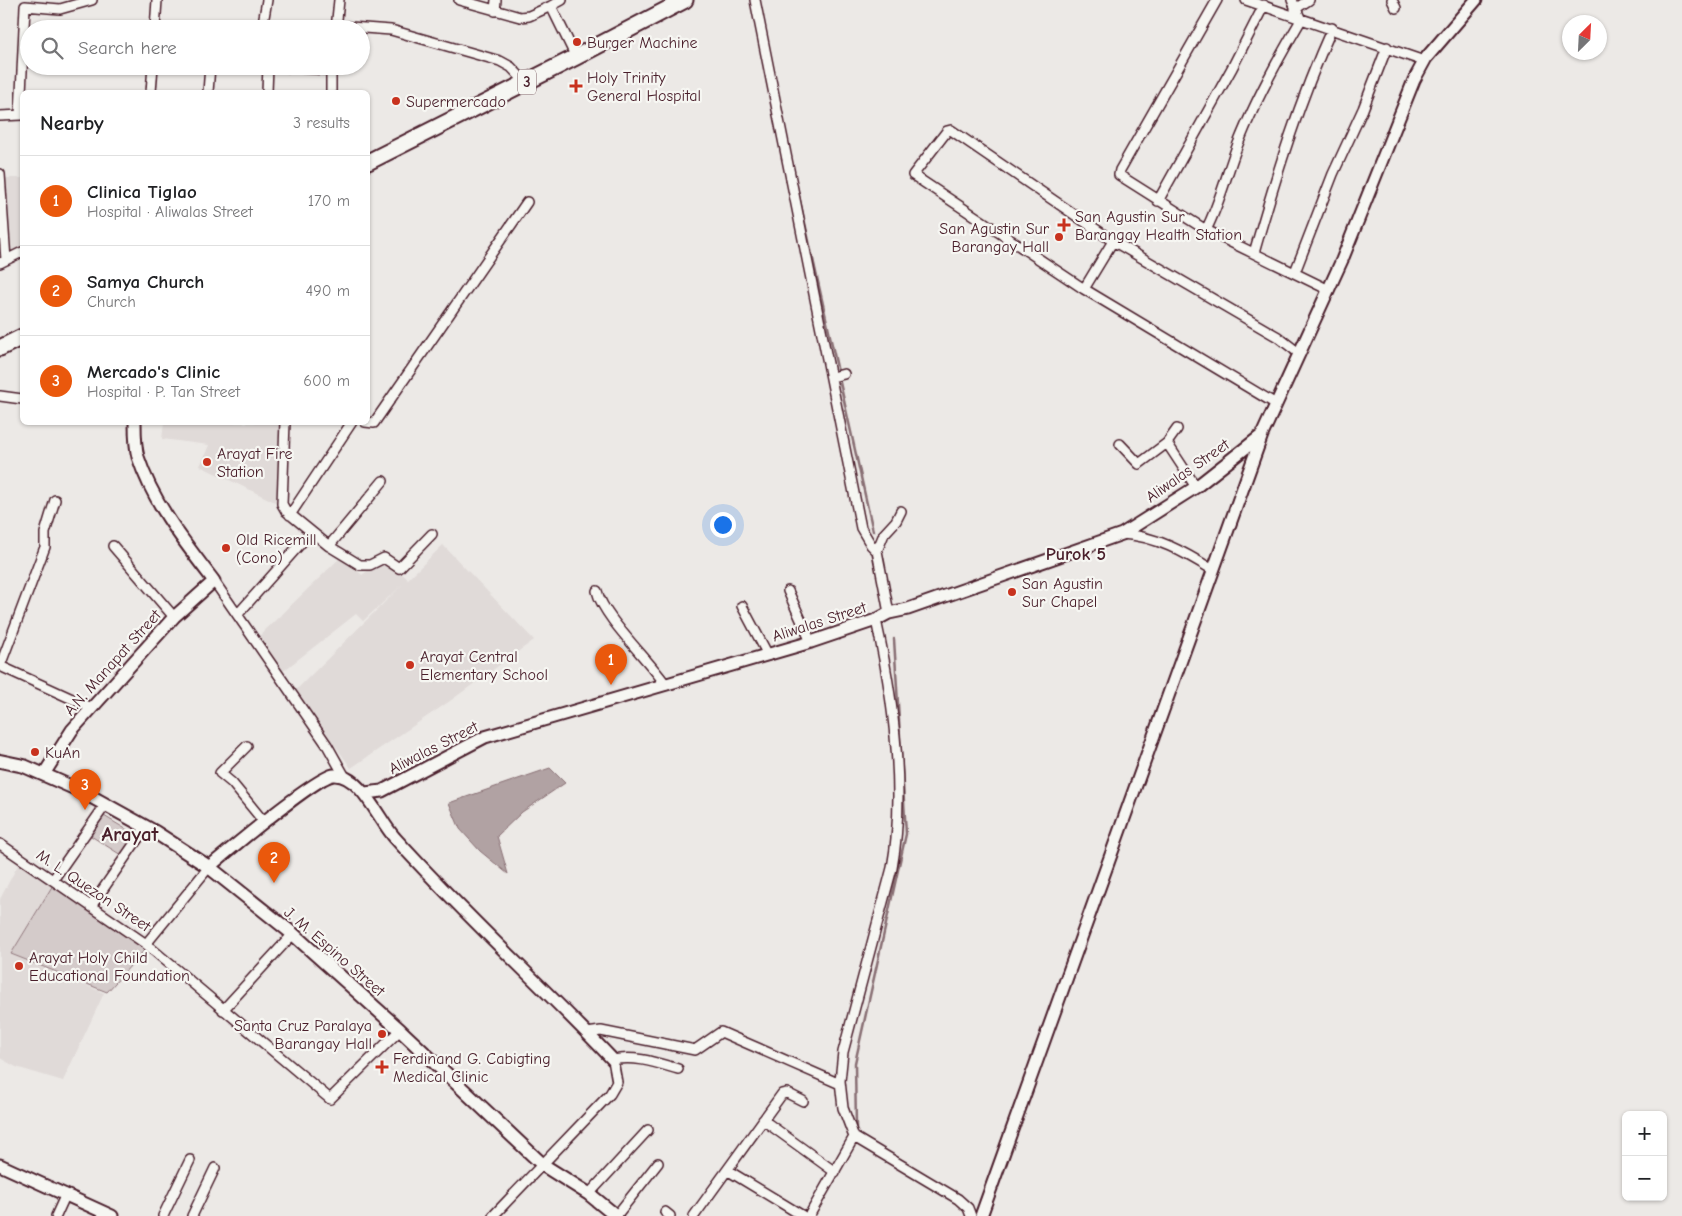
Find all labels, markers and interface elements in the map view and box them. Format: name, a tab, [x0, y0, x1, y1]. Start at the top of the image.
north arrow	[1562, 15, 1607, 60]
search box	[20, 20, 370, 75]
icon: search	[38, 34, 66, 62]
place label: Burger Machine	[587, 34, 698, 52]
marker: Burger Machine	[571, 36, 583, 48]
text: Search here	[78, 37, 177, 59]
place label: Holy Trinity General Hospital	[587, 69, 701, 105]
road number: 3	[518, 70, 536, 94]
marker: Holy Trinity General Hospital	[569, 79, 583, 93]
place label: Supermercado	[406, 93, 506, 111]
marker: Supermercado	[390, 95, 402, 107]
text: Nearby	[40, 111, 104, 135]
text: 3 results	[293, 114, 350, 132]
text: Clinica Tiglao	[87, 181, 197, 203]
text: 1	[53, 192, 59, 210]
text: 170 m	[308, 192, 350, 210]
text: Hospital · Aliwalas Street	[87, 203, 253, 221]
place label: San Agustin Sur Barangay Health Station	[1075, 208, 1242, 244]
marker: San Agustin Sur Barangay Health Station	[1057, 218, 1071, 232]
place label: San Agustin Sur Barangay Hall	[939, 220, 1050, 256]
marker: San Agustin Sur Barangay Hall	[1053, 231, 1065, 243]
text: Samya Church	[87, 271, 204, 293]
text: 2	[52, 282, 60, 300]
text: 490 m	[305, 282, 350, 300]
text: Church	[87, 293, 136, 311]
text: Mercado's Clinic	[87, 361, 220, 383]
text: 3	[52, 372, 60, 390]
text: 600 m	[303, 372, 350, 390]
text: Hospital · P. Tan Street	[87, 383, 240, 401]
street label: Aliwalas Street	[1142, 435, 1233, 506]
place label: Arayat Fire Station	[217, 445, 293, 481]
marker: Arayat Fire Station	[201, 456, 213, 468]
your location	[710, 512, 736, 538]
place label: Old Ricemill (Cono)	[236, 531, 316, 567]
marker: Old Ricemill (Cono)	[220, 542, 232, 554]
district label: Purok 5	[1046, 544, 1106, 565]
place label: San Agustin Sur Chapel	[1022, 575, 1103, 611]
marker: San Agustin Sur Chapel	[1006, 586, 1018, 598]
street label: Aliwalas Street	[770, 598, 869, 646]
street label: A.N. Manapat Street	[61, 606, 165, 719]
pin: 1	[595, 644, 627, 685]
place label: Arayat Central Elementary School	[420, 648, 548, 684]
marker: Arayat Central Elementary School	[404, 659, 416, 671]
street label: Aliwalas Street	[386, 717, 481, 778]
place label: KuAn	[45, 744, 80, 762]
marker: KuAn	[29, 746, 41, 758]
pin: 3	[69, 769, 101, 810]
district label: Arayat	[102, 822, 160, 846]
pin: 2	[258, 842, 290, 883]
street label: M. L. Quezon Street	[33, 846, 154, 936]
street label: J. M. Espino Street	[280, 903, 389, 1001]
place label: Arayat Holy Child Educational Foundation	[29, 949, 190, 985]
marker: Arayat Holy Child Educational Foundation	[13, 960, 25, 972]
place label: Santa Cruz Paralaya Barangay Hall	[234, 1017, 372, 1053]
marker: Santa Cruz Paralaya Barangay Hall	[376, 1028, 388, 1040]
place label: Ferdinand G. Cabigting Medical Clinic	[393, 1050, 551, 1086]
marker: Ferdinand G. Cabigting Medical Clinic	[375, 1060, 389, 1074]
map controls	[1622, 1111, 1667, 1201]
button: +	[1622, 1111, 1667, 1156]
button: −	[1622, 1156, 1667, 1201]

